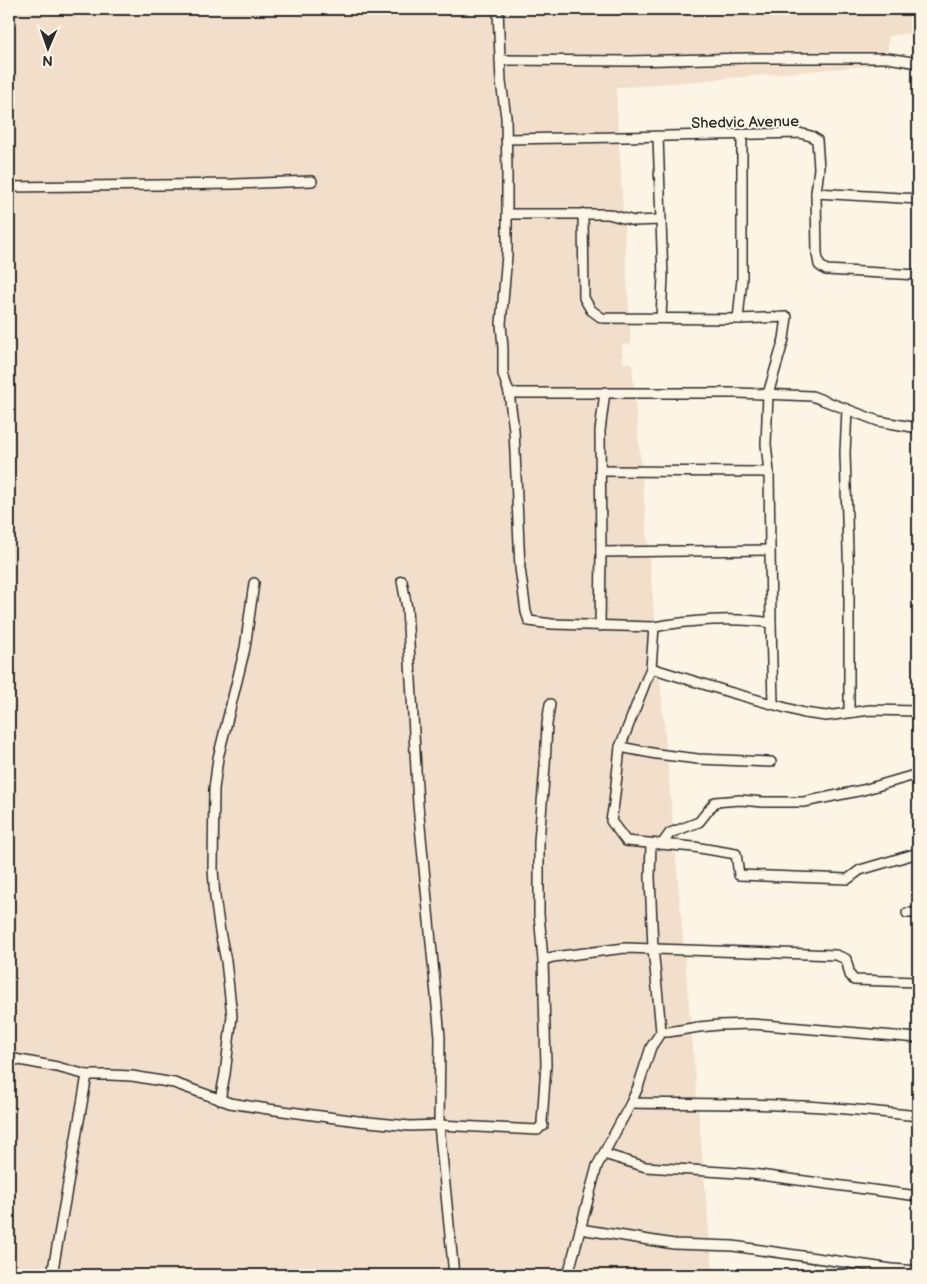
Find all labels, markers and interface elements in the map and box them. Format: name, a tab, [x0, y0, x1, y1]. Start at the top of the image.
north arrow	[22, 22, 72, 72]
text: N	[42, 52, 53, 69]
street label: Shedvic Avenue	[691, 112, 799, 133]

